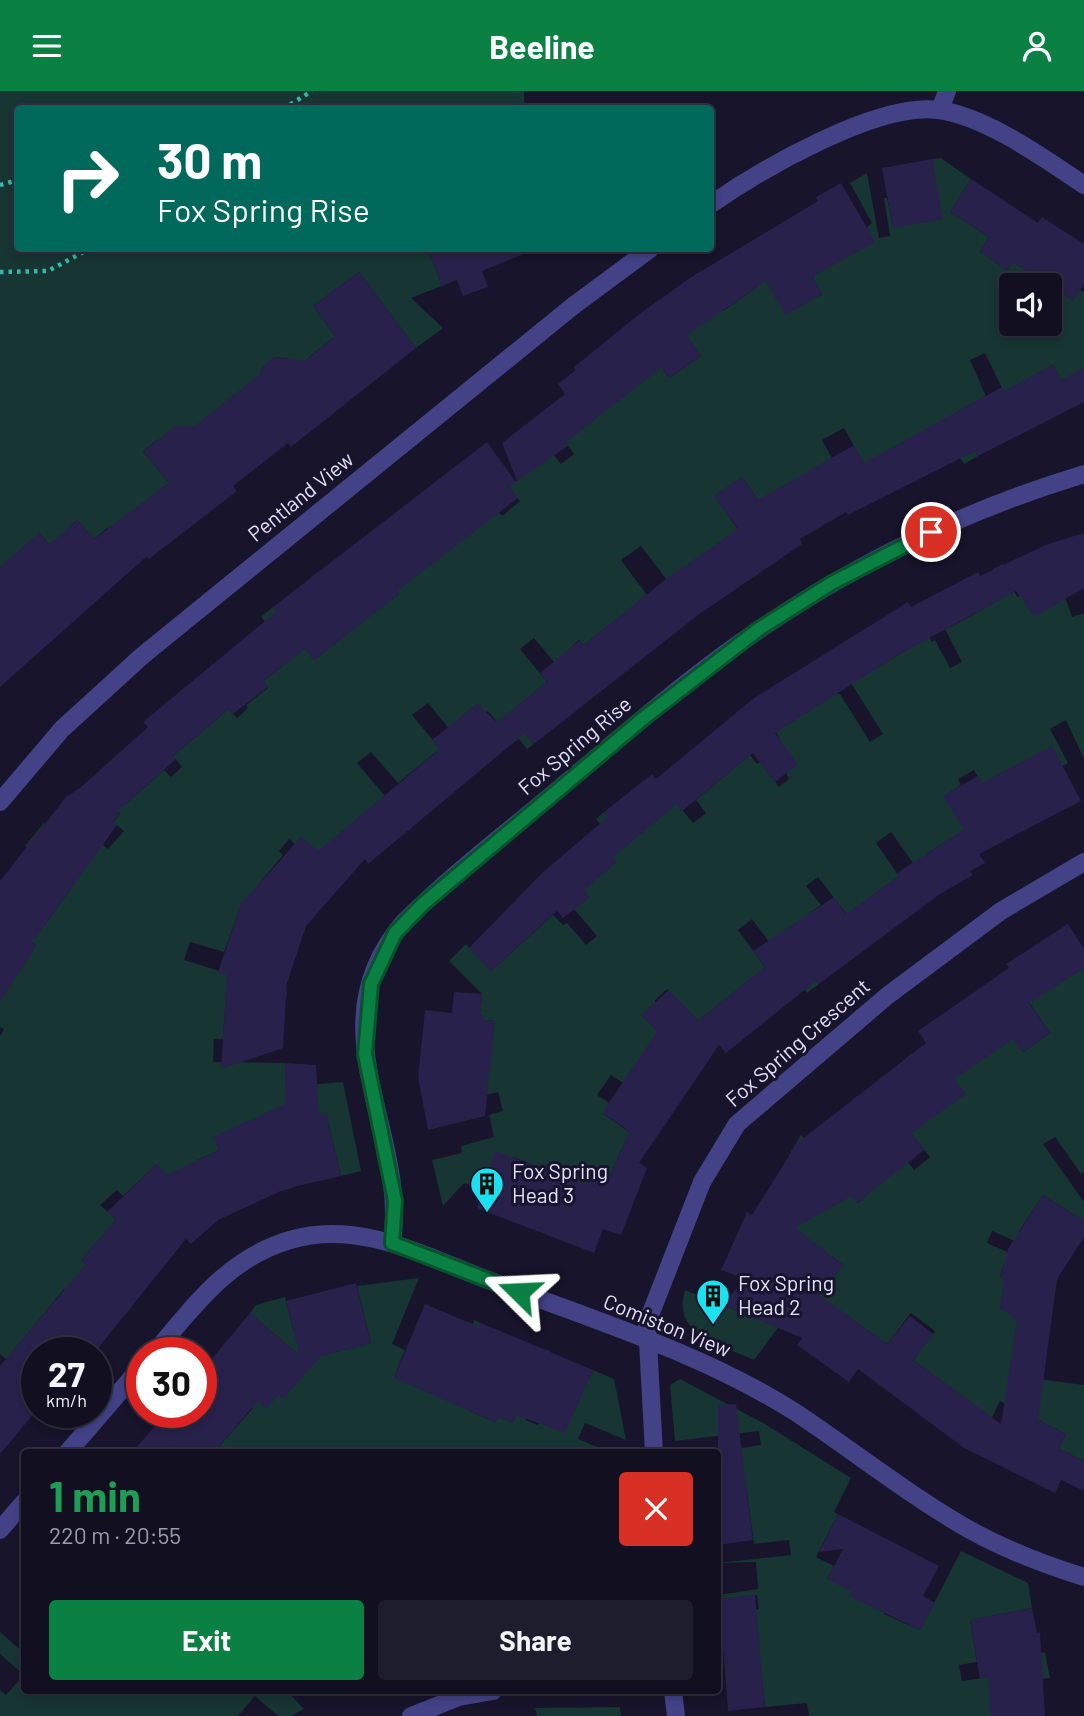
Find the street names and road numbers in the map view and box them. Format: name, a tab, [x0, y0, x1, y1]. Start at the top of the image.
street label: Pentland View	[242, 446, 358, 546]
street label: Fox Spring Rise	[513, 690, 636, 799]
street label: Fox Spring Crescent	[720, 973, 874, 1111]
street label: Comiston View	[600, 1288, 735, 1361]

